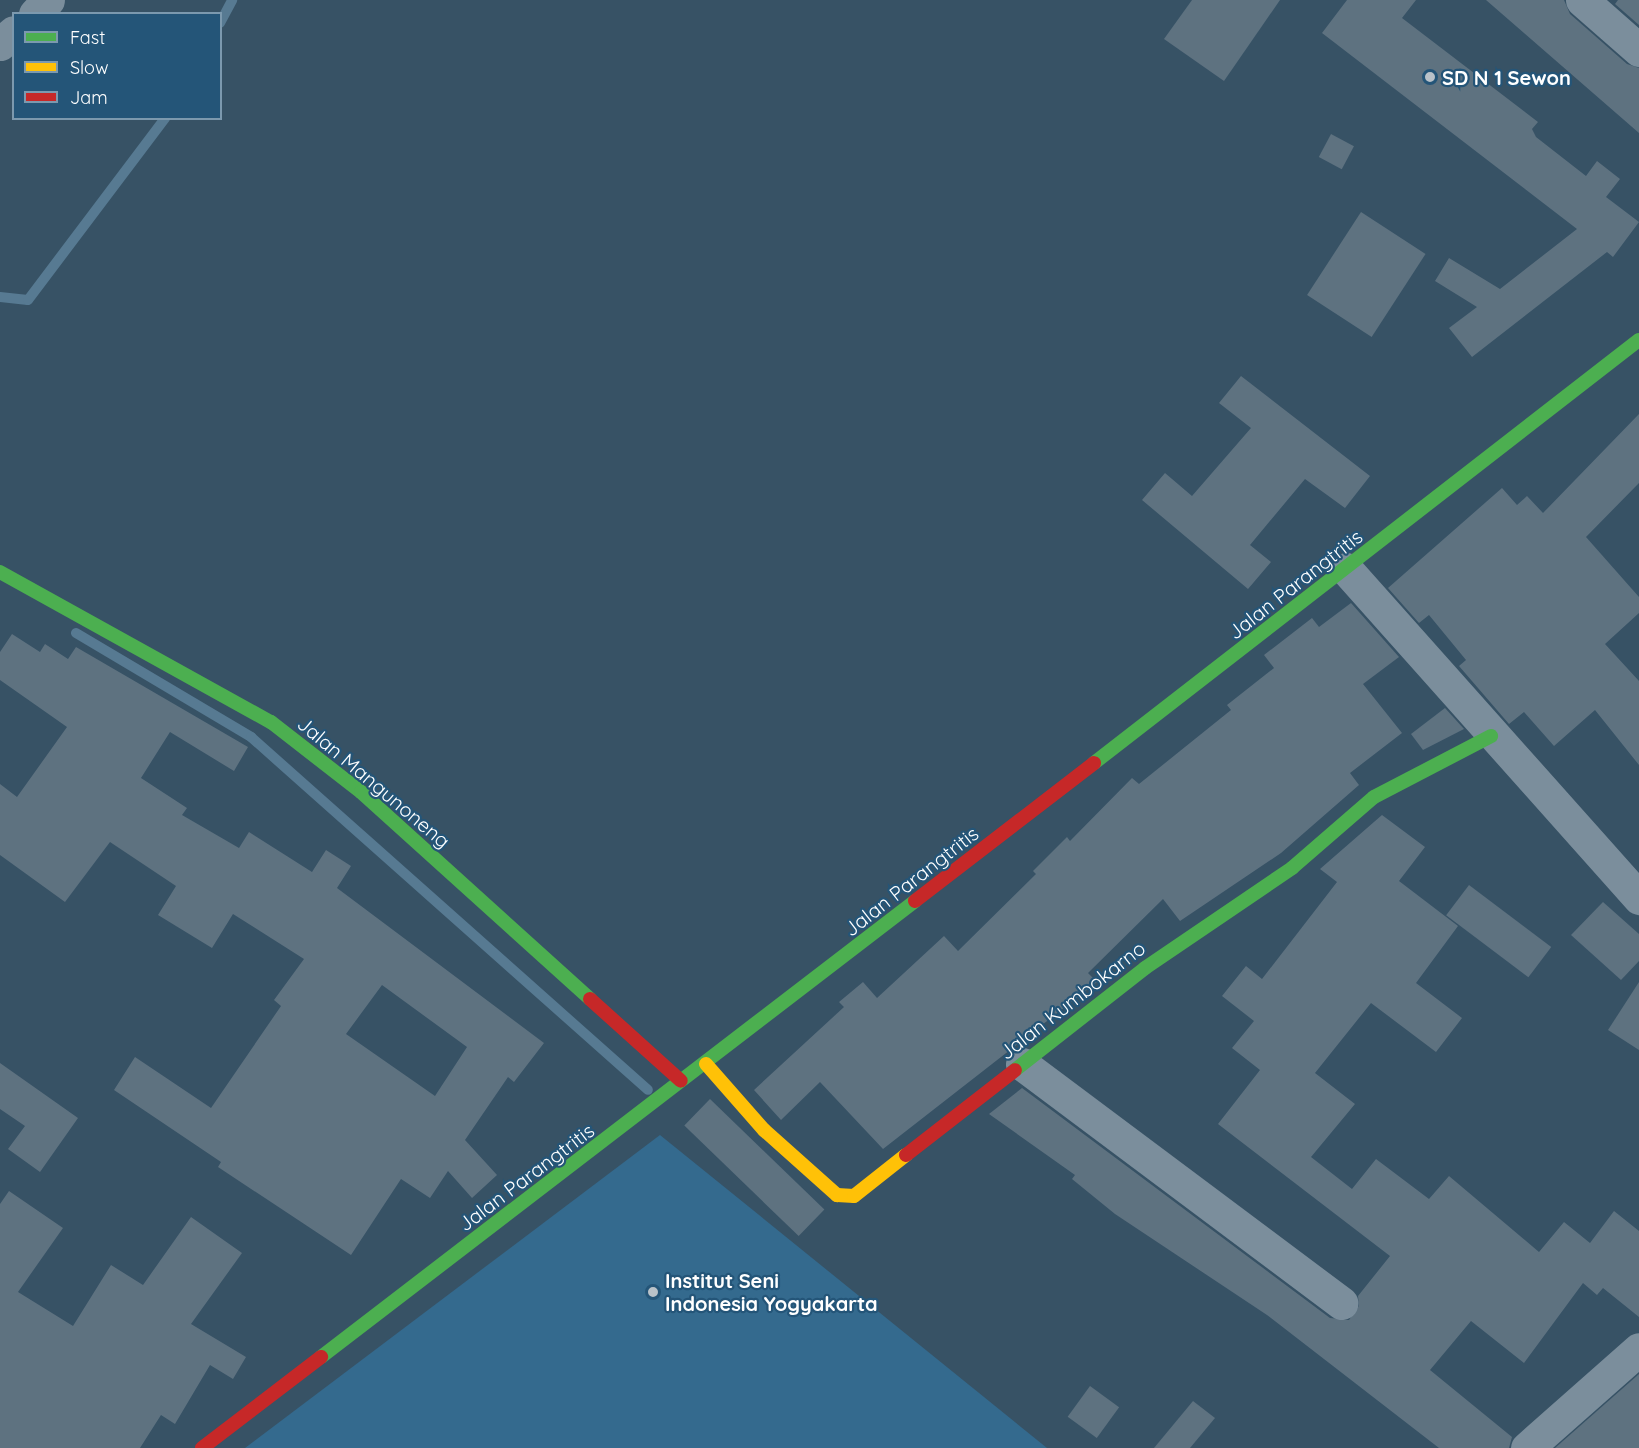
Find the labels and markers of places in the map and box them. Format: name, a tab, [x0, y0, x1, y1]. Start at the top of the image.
place label: SD N 1 Sewon	[1442, 65, 1571, 89]
marker: SD N 1 Sewon	[1423, 70, 1437, 84]
place label: Institut Seni Indonesia Yogyakarta	[665, 1268, 878, 1315]
marker: Institut Seni Indonesia Yogyakarta	[646, 1285, 660, 1299]

